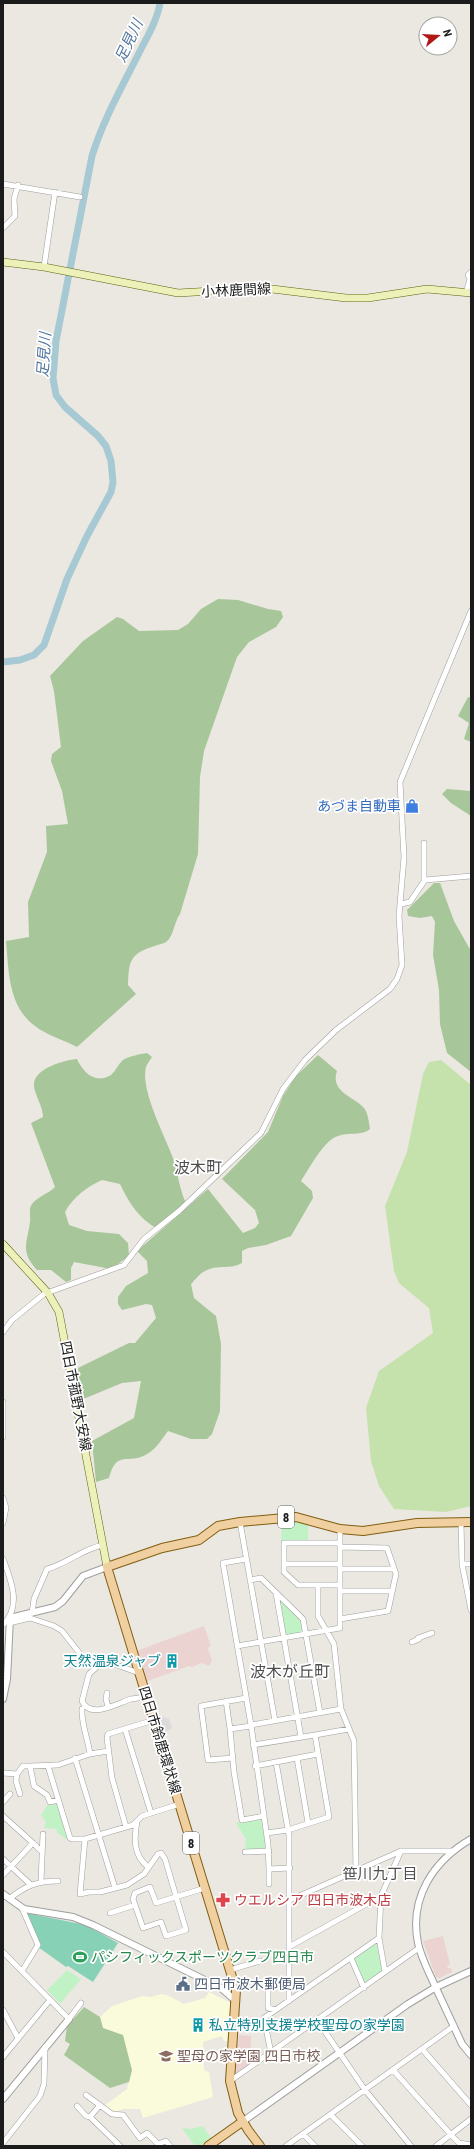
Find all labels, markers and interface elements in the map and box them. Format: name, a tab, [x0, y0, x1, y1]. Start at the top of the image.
water label: 足見川	[111, 15, 148, 65]
north arrow	[418, 16, 458, 56]
text: N	[440, 28, 454, 39]
street label: 小林鹿間線	[201, 280, 271, 300]
water label: 足見川	[33, 330, 55, 378]
place label: あづま自動車	[317, 798, 401, 814]
shop icon: あづま自動車	[404, 798, 420, 814]
district label: 波木町	[174, 1158, 222, 1177]
street label: 四日市菰野大安線	[57, 1340, 95, 1452]
road number: 8	[278, 1506, 294, 1528]
place label: 天然温泉ジャブ	[64, 1653, 161, 1669]
building icon: 天然温泉ジャブ	[164, 1653, 180, 1669]
district label: 波木が丘町	[250, 1662, 330, 1681]
street label: 四日市鈴鹿環状線	[136, 1684, 184, 1796]
road number: 8	[183, 1832, 199, 1854]
district label: 笹川九丁目	[342, 1865, 418, 1883]
pharmacy icon: ウエルシア 四日市波木店	[215, 1892, 231, 1908]
place label: ウエルシア 四日市波木店	[234, 1892, 391, 1908]
sports icon: パシフィックスポーツクラブ四日市	[72, 1949, 88, 1965]
place label: パシフィックスポーツクラブ四日市	[91, 1949, 314, 1965]
public building icon: 四日市波木郵便局	[175, 1976, 191, 1992]
place label: 四日市波木郵便局	[194, 1976, 306, 1992]
building icon: 私立特別支援学校聖母の家学園	[190, 2017, 206, 2033]
place label: 私立特別支援学校聖母の家学園	[209, 2017, 405, 2033]
school or university icon: 聖母の家学園 四日市校	[158, 2048, 174, 2064]
place label: 聖母の家学園 四日市校	[177, 2048, 320, 2064]

